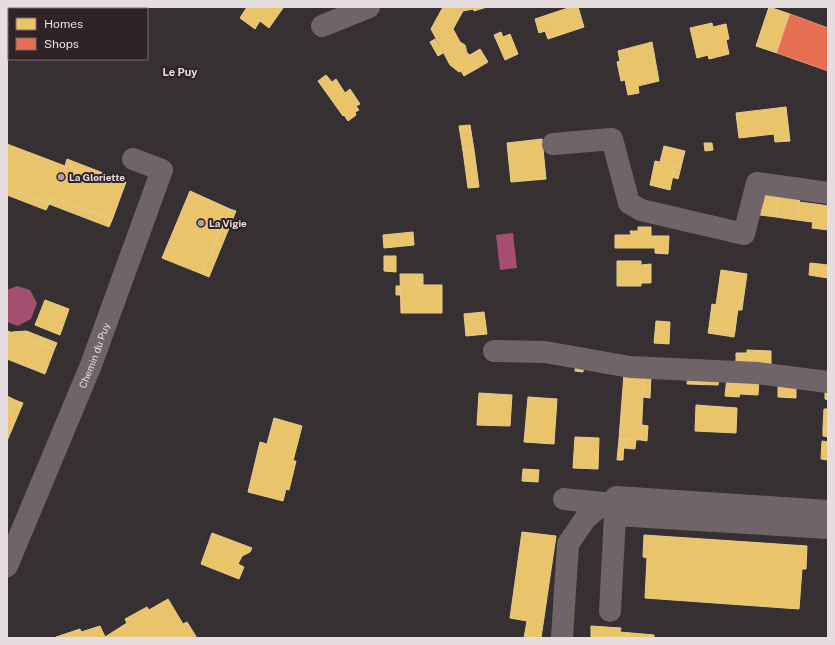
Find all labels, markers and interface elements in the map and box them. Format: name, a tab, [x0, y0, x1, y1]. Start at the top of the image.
legend	[8, 8, 148, 60]
text: Homes	[44, 17, 83, 31]
text: Shops	[44, 37, 79, 51]
district label: Le Puy	[163, 66, 198, 78]
place label: La Gloriette	[69, 171, 125, 183]
marker: La Gloriette	[56, 172, 66, 182]
place label: La Vigie	[209, 217, 247, 229]
marker: La Vigie	[196, 218, 206, 228]
street label: Chemin du Puy	[76, 320, 112, 390]

